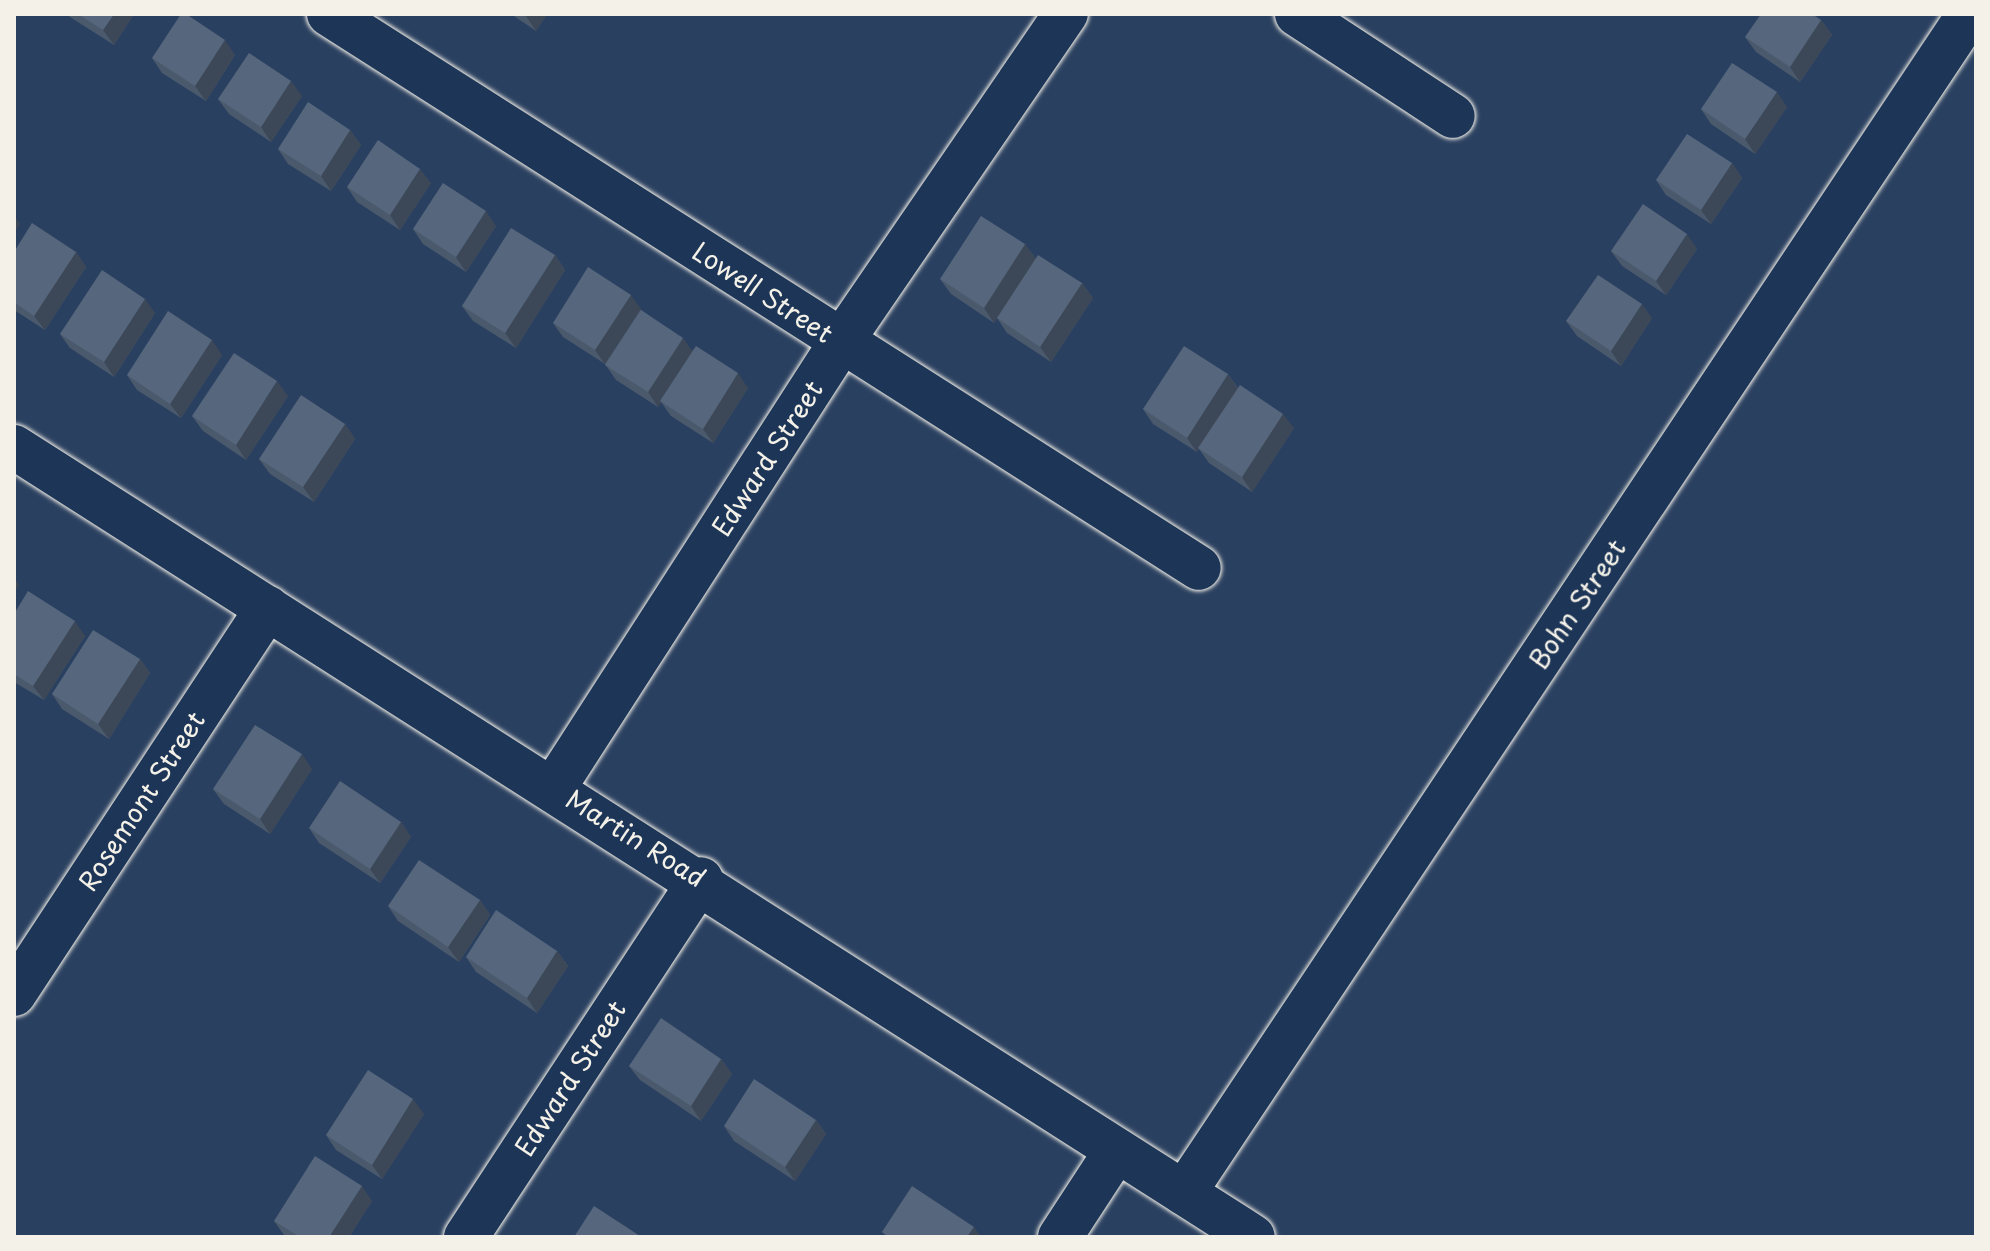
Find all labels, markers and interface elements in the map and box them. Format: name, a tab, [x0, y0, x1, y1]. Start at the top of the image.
street label: Lowell Street	[686, 235, 840, 349]
street label: Edward Street	[705, 374, 829, 542]
street label: Bohn Street	[1522, 533, 1632, 675]
street label: Rosemont Street	[71, 705, 211, 897]
street label: Martin Road	[561, 783, 711, 893]
street label: Edward Street	[508, 994, 632, 1162]

